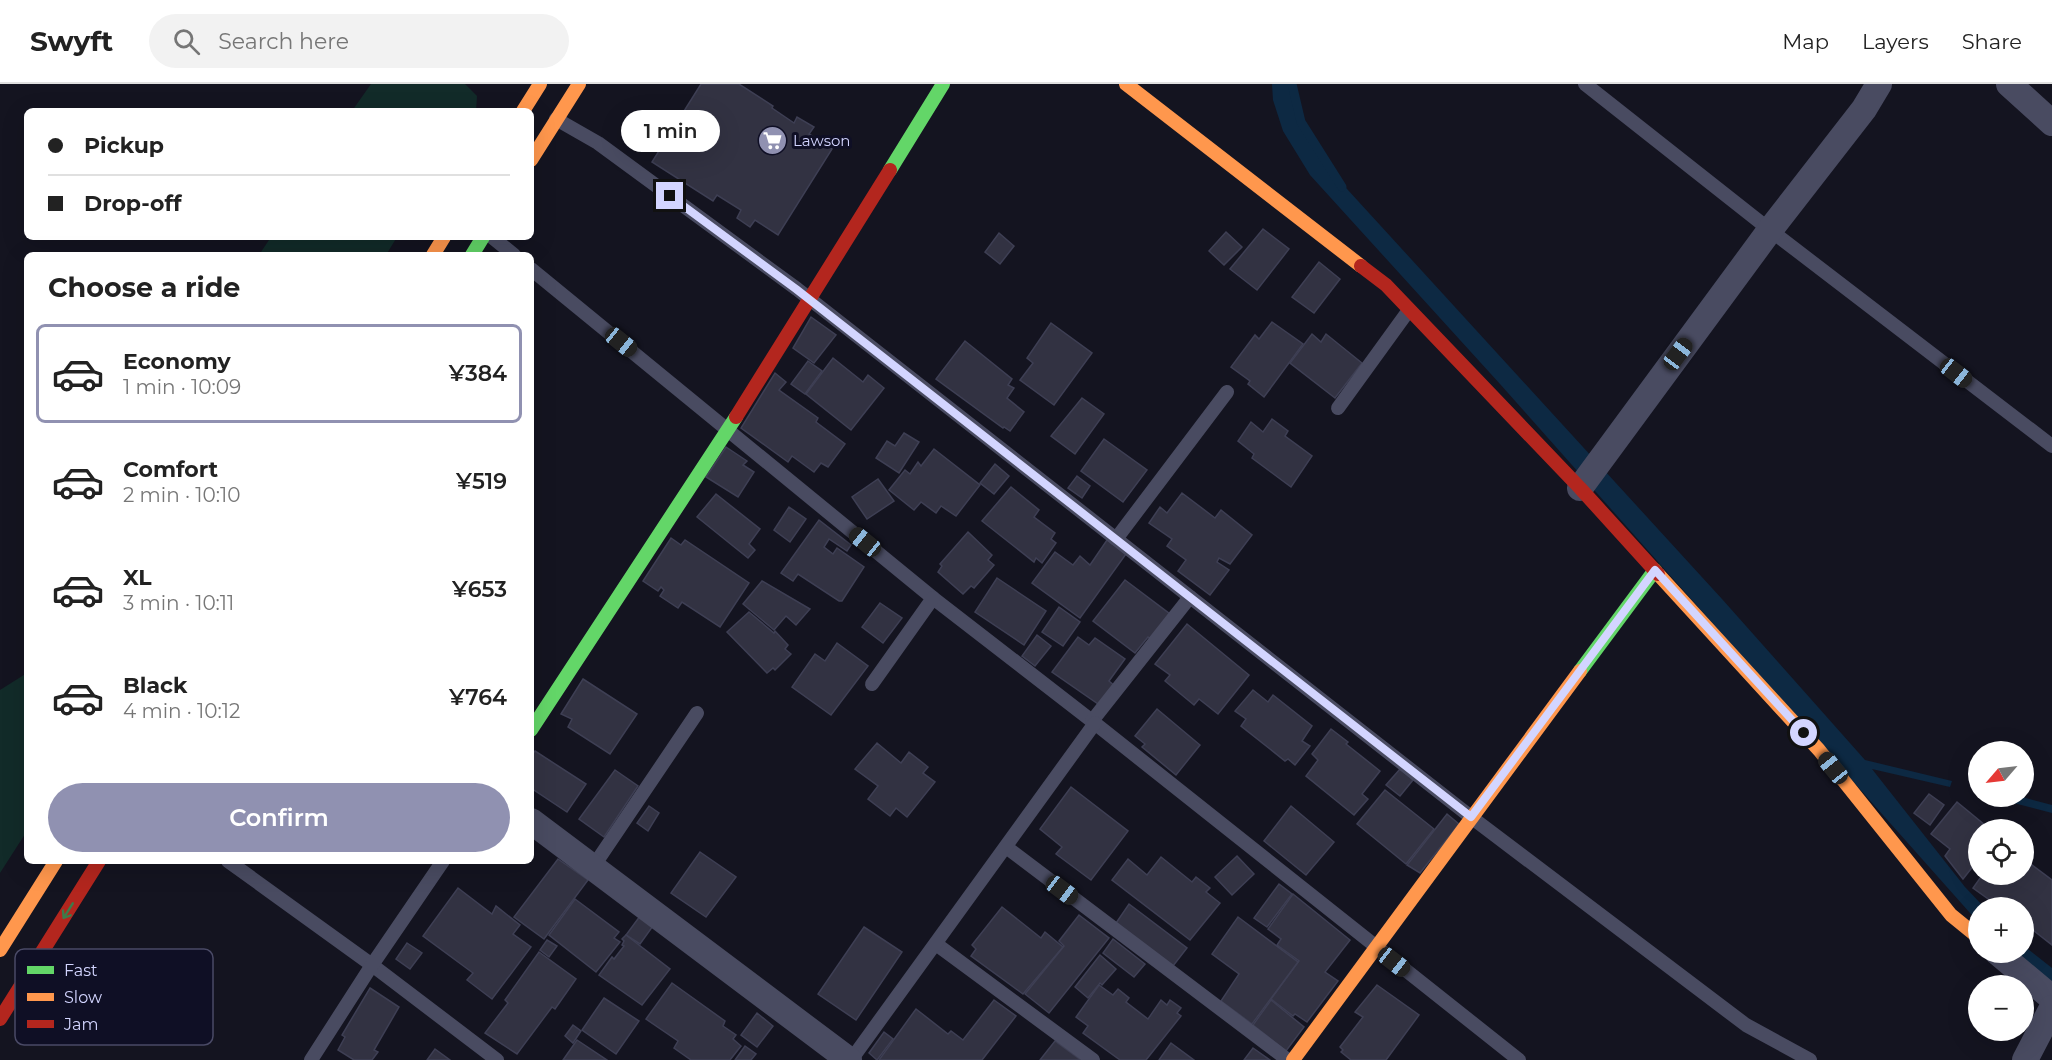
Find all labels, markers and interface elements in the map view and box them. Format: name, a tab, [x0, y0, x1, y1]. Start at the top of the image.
search box	[149, 14, 569, 68]
text: Swyft	[30, 24, 113, 58]
icon: search	[170, 25, 203, 58]
text: Search here	[218, 28, 349, 55]
text: Map	[1782, 29, 1829, 54]
text: Layers	[1862, 29, 1929, 54]
text: Share	[1962, 29, 2022, 54]
callout: 1 min	[620, 109, 720, 151]
text: 1 min	[644, 119, 697, 143]
supermarket icon: Lawson	[756, 125, 788, 157]
place label: Lawson	[793, 131, 851, 150]
text: Pickup	[84, 132, 164, 159]
route end	[656, 182, 683, 209]
text: Drop-off	[84, 190, 182, 217]
text: Choose a ride	[48, 271, 240, 304]
car	[601, 324, 641, 360]
car	[1660, 334, 1696, 374]
icon: car	[51, 347, 105, 401]
text: Economy	[123, 348, 231, 375]
car	[1936, 355, 1976, 391]
text: ¥384	[449, 360, 507, 387]
text: 1 min · 10:09	[123, 375, 241, 399]
icon: car	[51, 455, 105, 509]
text: Comfort	[123, 456, 218, 483]
text: ¥519	[456, 468, 507, 495]
text: 2 min · 10:10	[123, 483, 240, 507]
car	[845, 524, 885, 560]
icon: car	[51, 563, 105, 617]
text: XL	[123, 564, 152, 591]
text: ¥653	[452, 576, 507, 603]
text: 3 min · 10:11	[123, 591, 234, 615]
icon: car	[51, 671, 105, 725]
text: Black	[123, 672, 187, 699]
text: ¥764	[449, 684, 507, 711]
text: 4 min · 10:12	[123, 699, 240, 723]
route start	[1790, 719, 1817, 746]
north arrow	[1968, 741, 2034, 807]
map controls	[1968, 741, 2034, 1041]
car	[1815, 748, 1851, 788]
button: Confirm	[48, 783, 510, 852]
button: locate	[1968, 819, 2034, 885]
car	[1042, 872, 1082, 908]
button: +	[1968, 897, 2034, 963]
one-way arrow	[62, 902, 74, 918]
car	[1374, 944, 1414, 980]
legend	[15, 949, 213, 1045]
text: Fast	[64, 961, 98, 980]
button: −	[1968, 975, 2034, 1041]
text: Slow	[64, 988, 102, 1007]
text: Jam	[63, 1015, 98, 1034]

